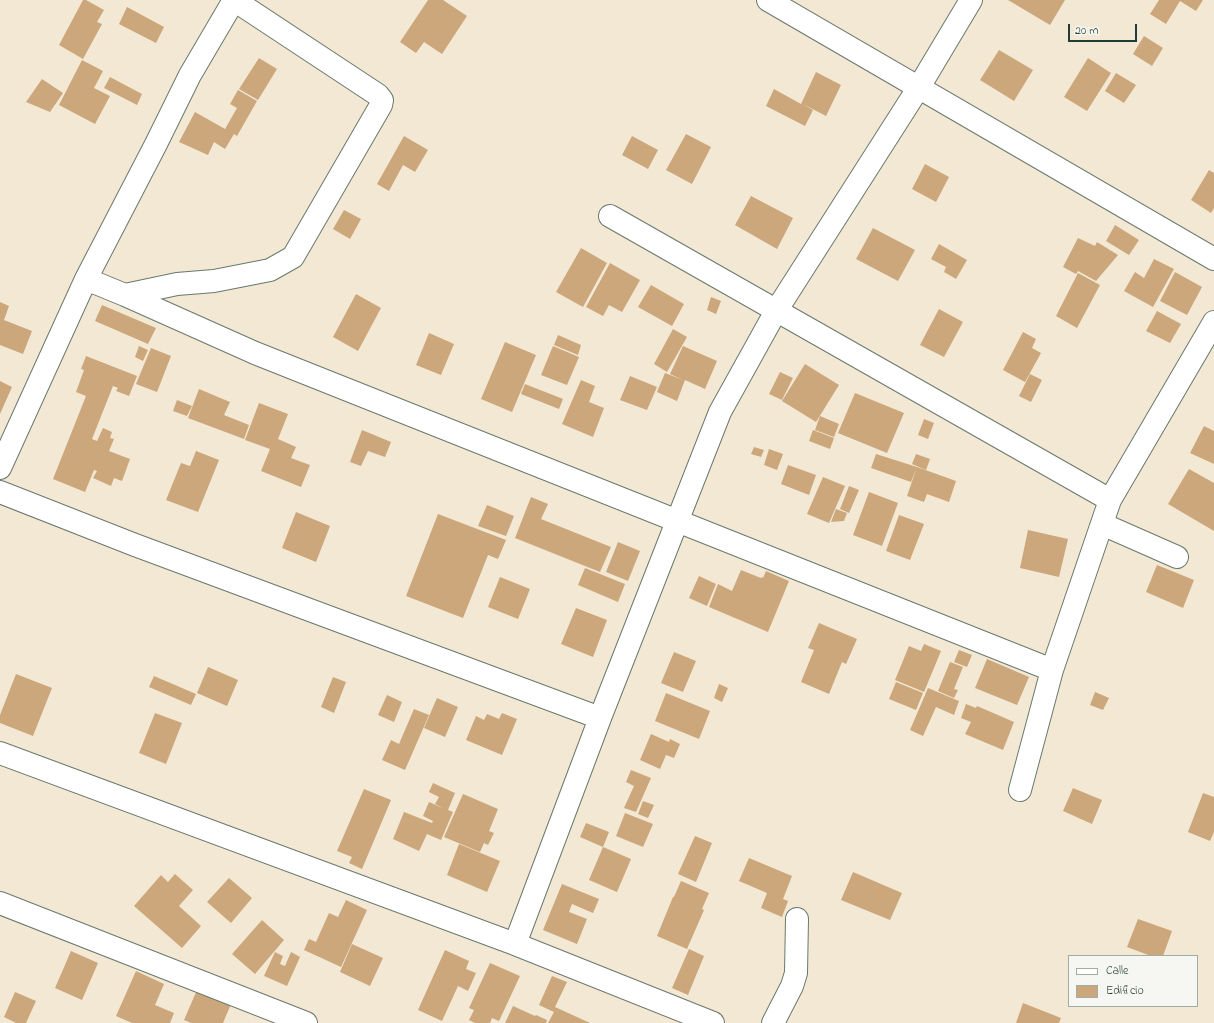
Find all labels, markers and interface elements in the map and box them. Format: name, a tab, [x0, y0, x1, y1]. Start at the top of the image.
scale bar	[1070, 16, 1139, 42]
text: 20 m	[1075, 22, 1098, 40]
legend	[1068, 955, 1198, 1007]
text: Calle	[1106, 962, 1128, 980]
text: Edificio	[1106, 982, 1144, 1000]

